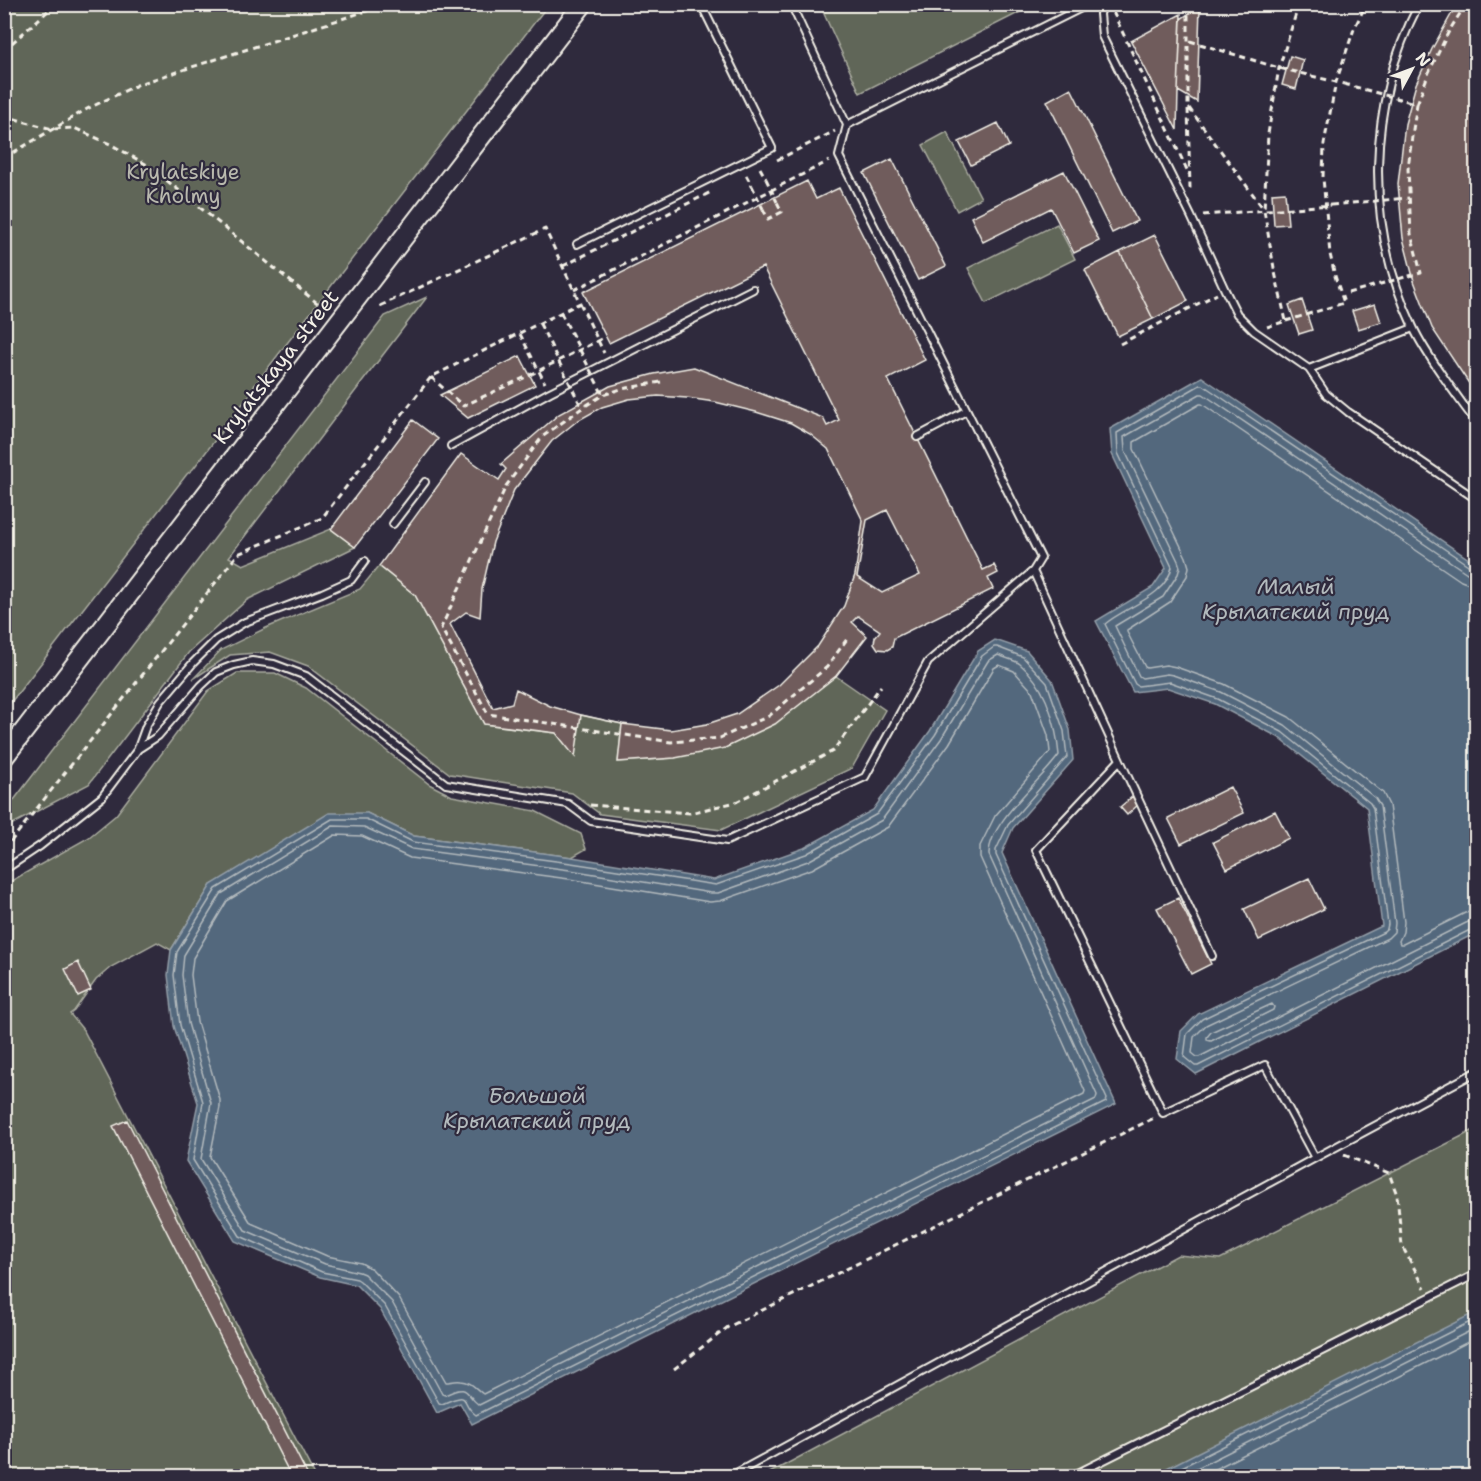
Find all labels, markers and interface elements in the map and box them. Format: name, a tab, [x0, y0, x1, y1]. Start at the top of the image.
north arrow	[1382, 39, 1442, 99]
text: N	[1411, 48, 1435, 71]
park label: Krylatskiye Kholmy	[126, 158, 240, 210]
street label: Krylatskaya street	[207, 284, 345, 450]
water label: Малый Крылатский пруд	[1202, 572, 1390, 626]
water label: Большой Крылатский пруд	[443, 1081, 631, 1135]

